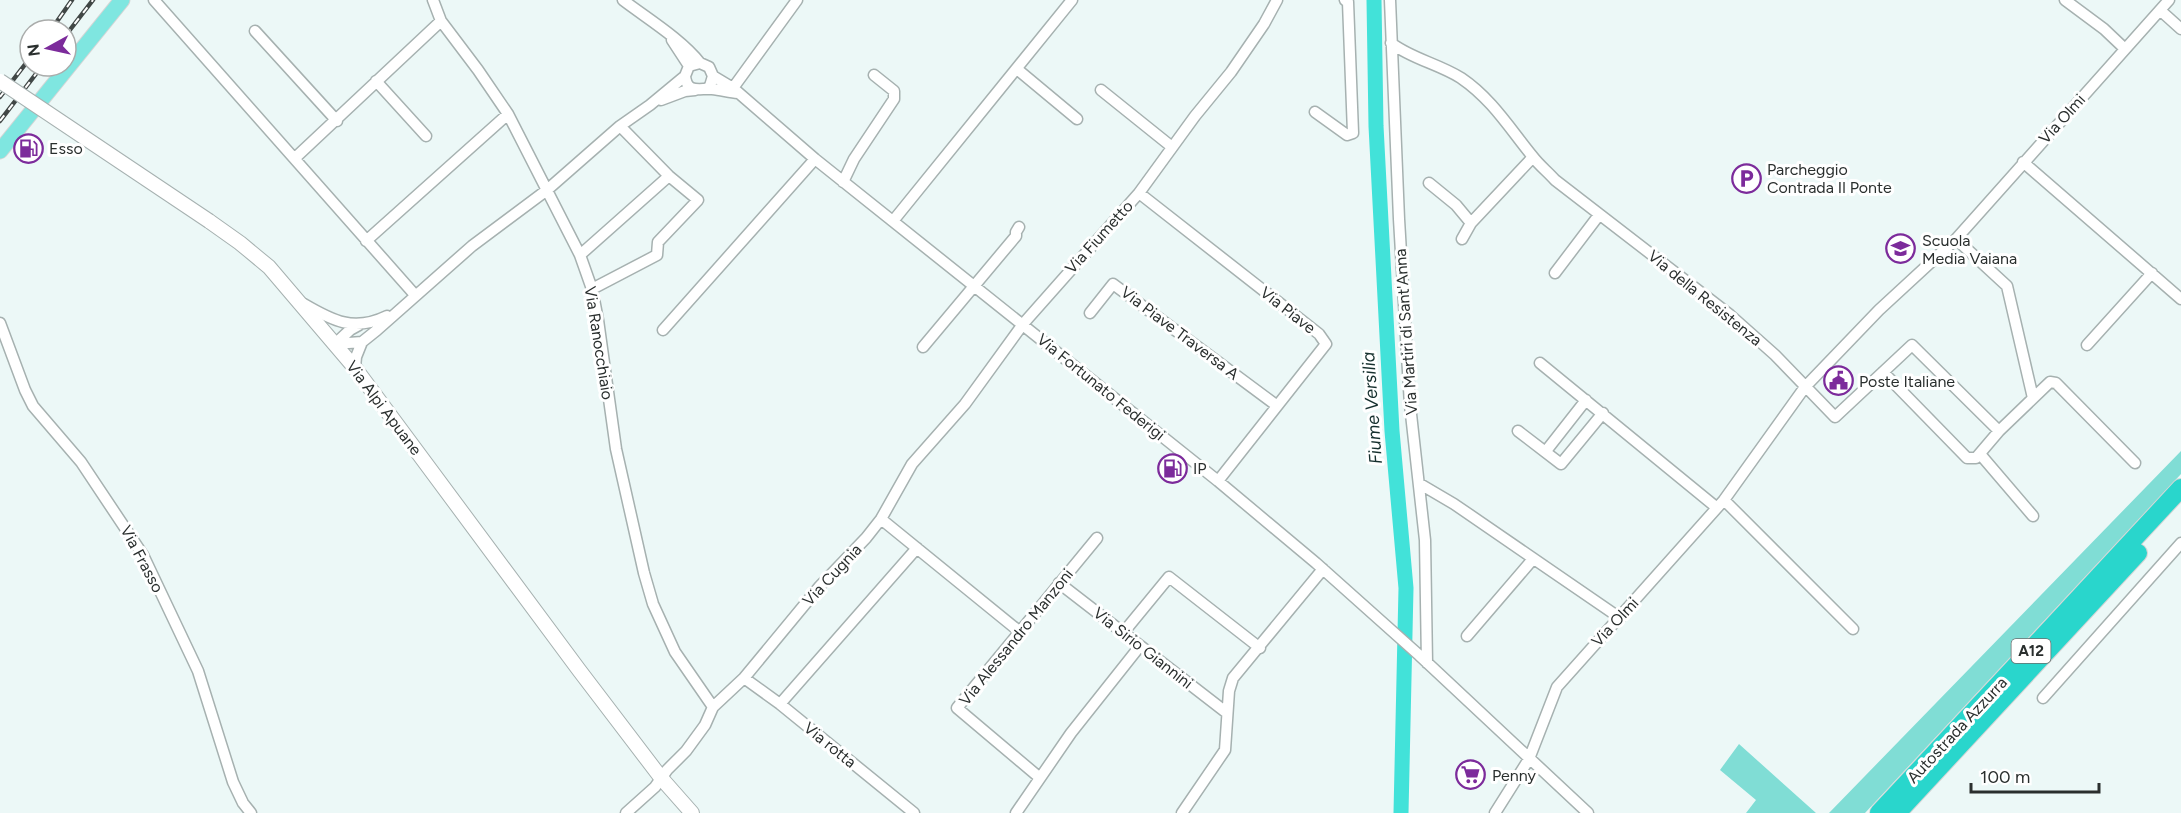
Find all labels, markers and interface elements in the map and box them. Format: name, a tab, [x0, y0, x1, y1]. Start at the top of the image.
north arrow	[18, 18, 78, 78]
text: N	[23, 43, 44, 57]
street label: Via Olmi	[2035, 90, 2089, 148]
fuel station icon: Esso	[12, 132, 44, 164]
place label: Esso	[49, 139, 83, 158]
place label: Parcheggio Contrada Il Ponte	[1767, 160, 1892, 197]
parking icon: Parcheggio Contrada Il Ponte	[1730, 162, 1762, 194]
street label: Via Fiumetto	[1061, 196, 1137, 278]
place label: Scuola Media Vaiana	[1922, 231, 2017, 268]
school or university icon: Scuola Media Vaiana	[1885, 233, 1917, 265]
street label: Via della Resistenza	[1644, 246, 1766, 350]
street label: Via Martiri di Sant'Anna	[1391, 248, 1421, 416]
street label: Via Piave Traversa A	[1117, 282, 1243, 384]
street label: Via Piave	[1257, 283, 1320, 338]
street label: Via Ranocchiaio	[581, 285, 617, 401]
street label: Via Fortunato Federigi	[1033, 330, 1169, 444]
water label: Fiume Versilia	[1357, 351, 1387, 465]
street label: Via Alpi Apuane	[342, 357, 426, 459]
public building icon: Poste Italiane	[1822, 365, 1854, 397]
place label: Poste Italiane	[1859, 372, 1955, 391]
fuel station icon: IP	[1156, 452, 1188, 484]
place label: IP	[1193, 459, 1207, 478]
street label: Via Frasso	[116, 522, 168, 596]
street label: Via Cugnia	[799, 540, 865, 610]
street label: Via Alessandro Manzoni	[955, 565, 1077, 709]
street label: Via Olmi	[1588, 594, 1642, 650]
street label: Via Sirio Giannini	[1089, 603, 1197, 693]
road number: A12	[2012, 639, 2050, 663]
street label: Autostrada Azzurra	[1903, 673, 2011, 787]
street label: Via rotta	[800, 718, 860, 772]
scale bar	[1971, 756, 2098, 794]
supermarket icon: Penny	[1455, 759, 1487, 791]
place label: Penny	[1492, 766, 1537, 785]
text: 100 m	[1980, 766, 2030, 788]

